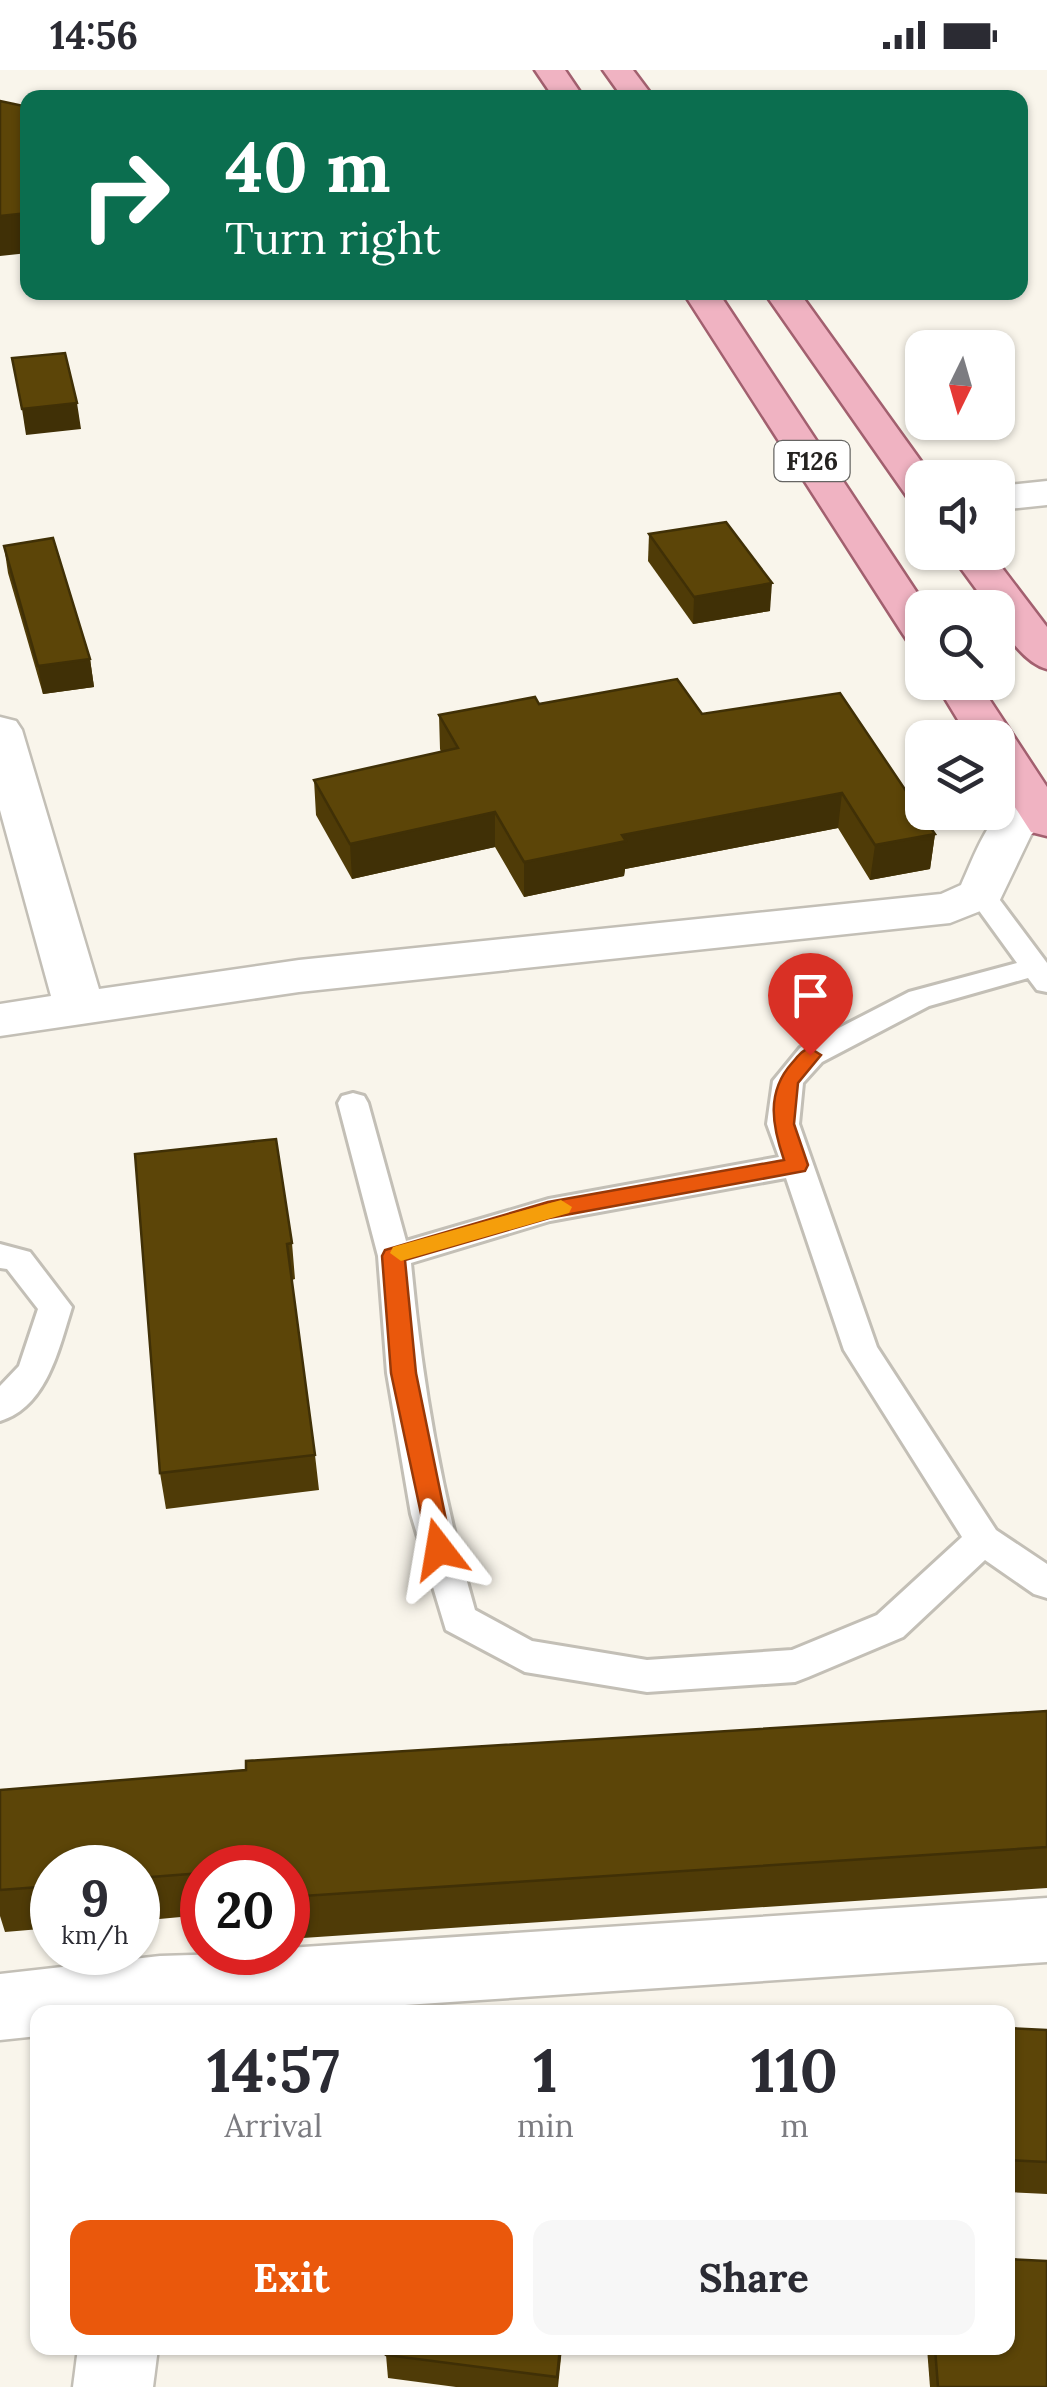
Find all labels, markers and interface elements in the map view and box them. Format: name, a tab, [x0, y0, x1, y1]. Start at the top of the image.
text: 14:56	[50, 11, 138, 59]
text: 40 m	[225, 122, 391, 211]
icon: right	[60, 130, 190, 260]
text: Turn right	[225, 209, 441, 266]
north arrow	[905, 330, 1015, 440]
map controls	[905, 330, 1015, 830]
road number: F126	[774, 441, 850, 481]
button: sound	[905, 460, 1015, 570]
button: search	[905, 590, 1015, 700]
button: layers	[905, 720, 1015, 830]
pin	[768, 953, 853, 1056]
icon: arrive	[783, 968, 838, 1023]
position arrow	[387, 1497, 491, 1601]
speed limit sign: 20	[180, 1845, 310, 1975]
text: 9	[81, 1866, 109, 1930]
text: km/h	[61, 1919, 129, 1951]
text: 14:57	[207, 2032, 340, 2108]
text: 1	[533, 2032, 558, 2108]
text: 110	[751, 2032, 838, 2108]
text: Arrival	[225, 2105, 322, 2146]
text: min	[517, 2105, 574, 2146]
text: m	[780, 2105, 809, 2146]
button: Exit	[70, 2220, 513, 2335]
button: Share	[533, 2220, 975, 2335]

